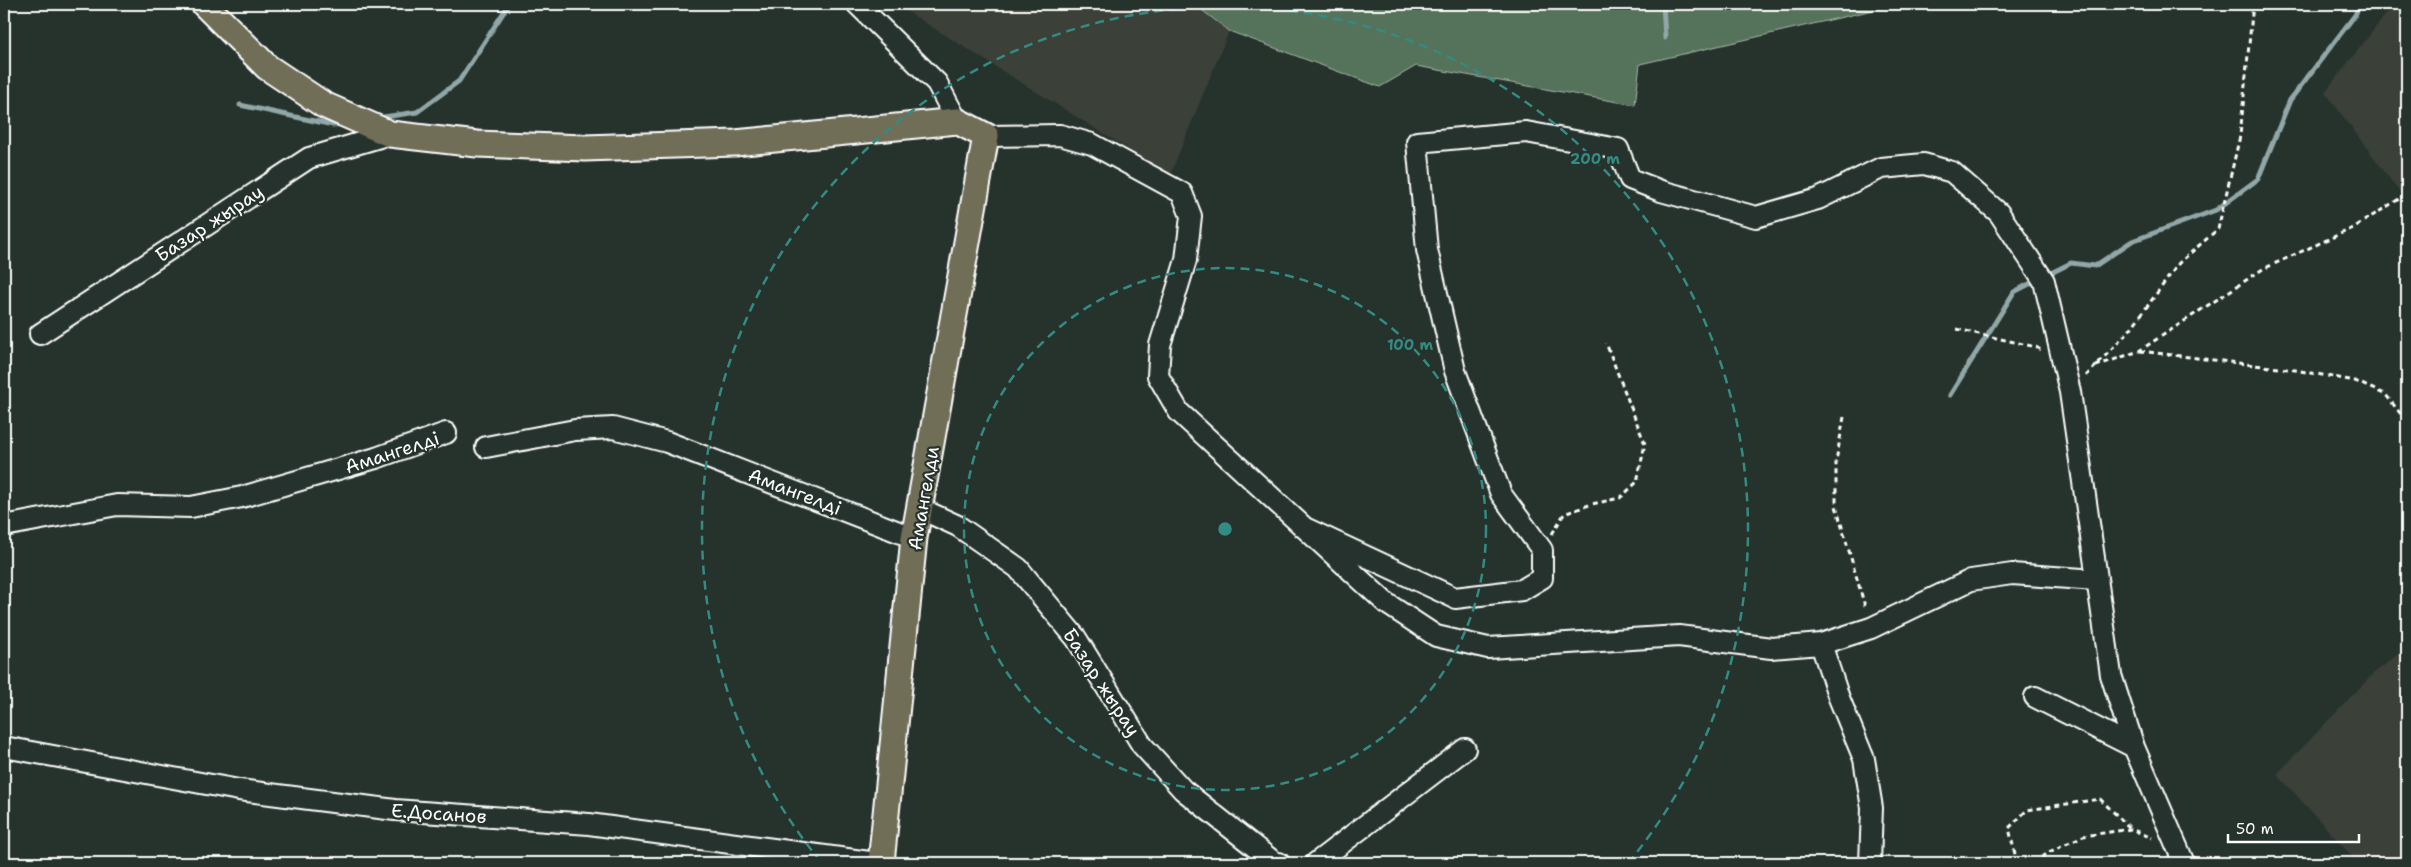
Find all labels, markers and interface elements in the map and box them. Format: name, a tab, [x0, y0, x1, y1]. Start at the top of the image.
text: 200 m	[1570, 149, 1620, 169]
street label: Базар жырау	[150, 179, 268, 268]
text: 100 m	[1387, 335, 1433, 355]
street label: Амангелді	[342, 425, 443, 479]
street label: Амангелди	[902, 444, 945, 552]
street label: Амангелді	[745, 462, 845, 521]
centre of rings	[1216, 520, 1234, 538]
street label: Базар жырау	[1057, 623, 1146, 741]
street label: Е.Досанов	[390, 798, 487, 829]
scale bar	[2228, 812, 2360, 844]
text: 50 m	[2236, 819, 2274, 839]

